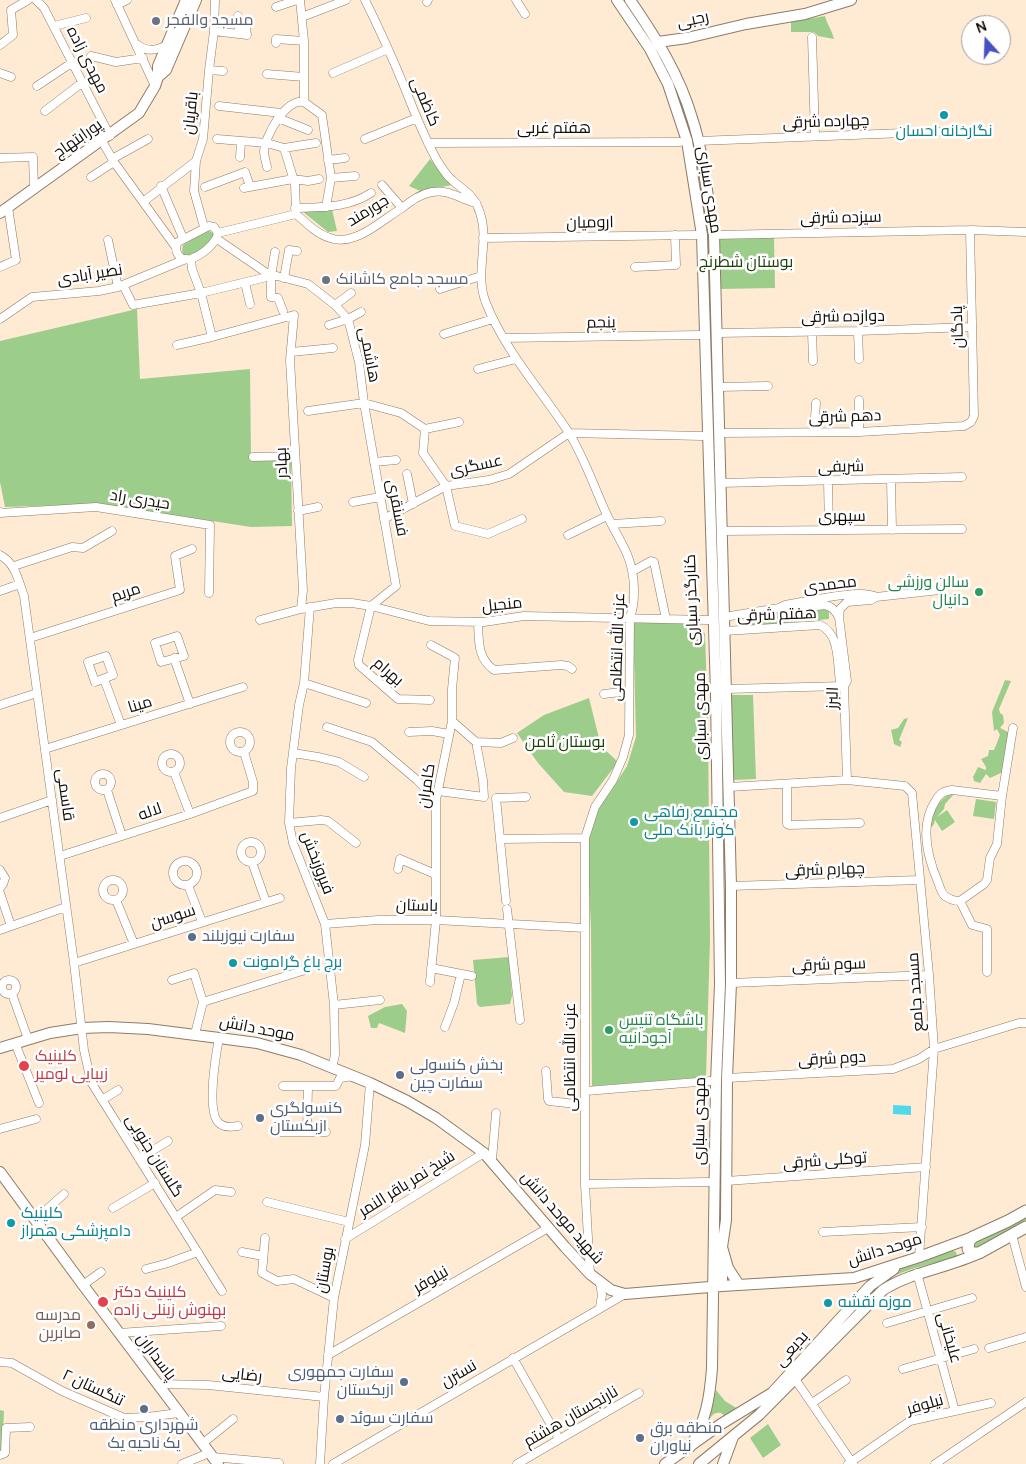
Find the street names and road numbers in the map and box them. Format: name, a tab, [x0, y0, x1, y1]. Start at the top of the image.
street label: رجبی	[675, 7, 711, 33]
street label: مهدی زاده	[62, 23, 112, 97]
street label: کاظمی	[406, 75, 444, 129]
street label: باقریان	[179, 91, 203, 135]
street label: چهارده شرقی	[782, 111, 870, 133]
street label: پورابتهاج	[50, 115, 106, 163]
street label: هفتم غربی	[517, 119, 591, 139]
street label: مهدی سباری	[693, 145, 725, 235]
street label: جورمند	[343, 191, 393, 231]
street label: سیزده شرقی	[800, 208, 882, 228]
street label: ارومیان	[566, 213, 614, 233]
street label: نصیر آبادی	[56, 260, 124, 290]
street label: پادگان	[948, 305, 968, 349]
street label: دوازده شرقی	[801, 307, 885, 327]
street label: پنجم	[586, 313, 616, 333]
street label: هاشمی	[354, 326, 384, 384]
street label: دهم شرقی	[808, 406, 882, 428]
street label: بهادر	[272, 447, 292, 479]
street label: عسگری	[448, 451, 504, 481]
street label: شریفی	[818, 457, 864, 477]
street label: فسنقری	[382, 478, 412, 538]
street label: حیدری راد	[109, 486, 171, 514]
street label: سپهری	[818, 507, 866, 527]
street label: کنارگذر سباری	[681, 554, 703, 646]
street label: محمدی	[802, 572, 858, 598]
street label: مریم	[109, 579, 143, 607]
street label: عزت الله انتظامی	[607, 592, 629, 702]
street label: منجیل	[481, 593, 523, 617]
street label: هفتم شرقی	[737, 604, 817, 626]
street label: بهرام	[369, 654, 407, 690]
street label: مهدی سباری	[691, 672, 711, 760]
street label: البرز	[823, 686, 843, 710]
street label: مینا	[126, 692, 154, 718]
street label: کامران	[414, 763, 440, 809]
street label: قاسمی	[52, 768, 78, 822]
street label: لاله	[136, 799, 164, 825]
street label: فیروزبخش	[296, 829, 338, 897]
street label: چهارم شرقی	[785, 859, 865, 881]
street label: باستان	[396, 896, 438, 916]
street label: سوسن	[148, 901, 198, 933]
street label: مسجد جامع	[904, 952, 928, 1032]
street label: سوم شرقی	[792, 954, 866, 976]
street label: عزت الله انتظامی	[561, 1003, 581, 1111]
street label: موحد دانش	[218, 1012, 296, 1046]
street label: دوم شرقی	[797, 1048, 867, 1070]
street label: مهدی سباری	[690, 1077, 710, 1165]
street label: گلستان جنوبی	[121, 1111, 187, 1201]
street label: شیخ نمر باقر النمر	[355, 1147, 459, 1221]
street label: توکلی شرقی	[782, 1148, 868, 1174]
street label: شهید موحد دانش	[516, 1168, 608, 1268]
street label: موحد دانش	[846, 1230, 924, 1270]
street label: بوستان	[311, 1245, 339, 1295]
street label: نیلوفر	[410, 1262, 452, 1298]
street label: علیخانی	[933, 1310, 965, 1366]
street label: بدیعی	[771, 1327, 813, 1371]
street label: پاسداران	[132, 1330, 180, 1384]
street label: نسترن	[438, 1356, 480, 1392]
street label: رضایی	[221, 1363, 263, 1387]
street label: تنگستان ۲	[59, 1365, 127, 1411]
street label: نارنجستان هشتم	[520, 1382, 622, 1452]
street label: نیلوفر	[904, 1391, 946, 1419]

